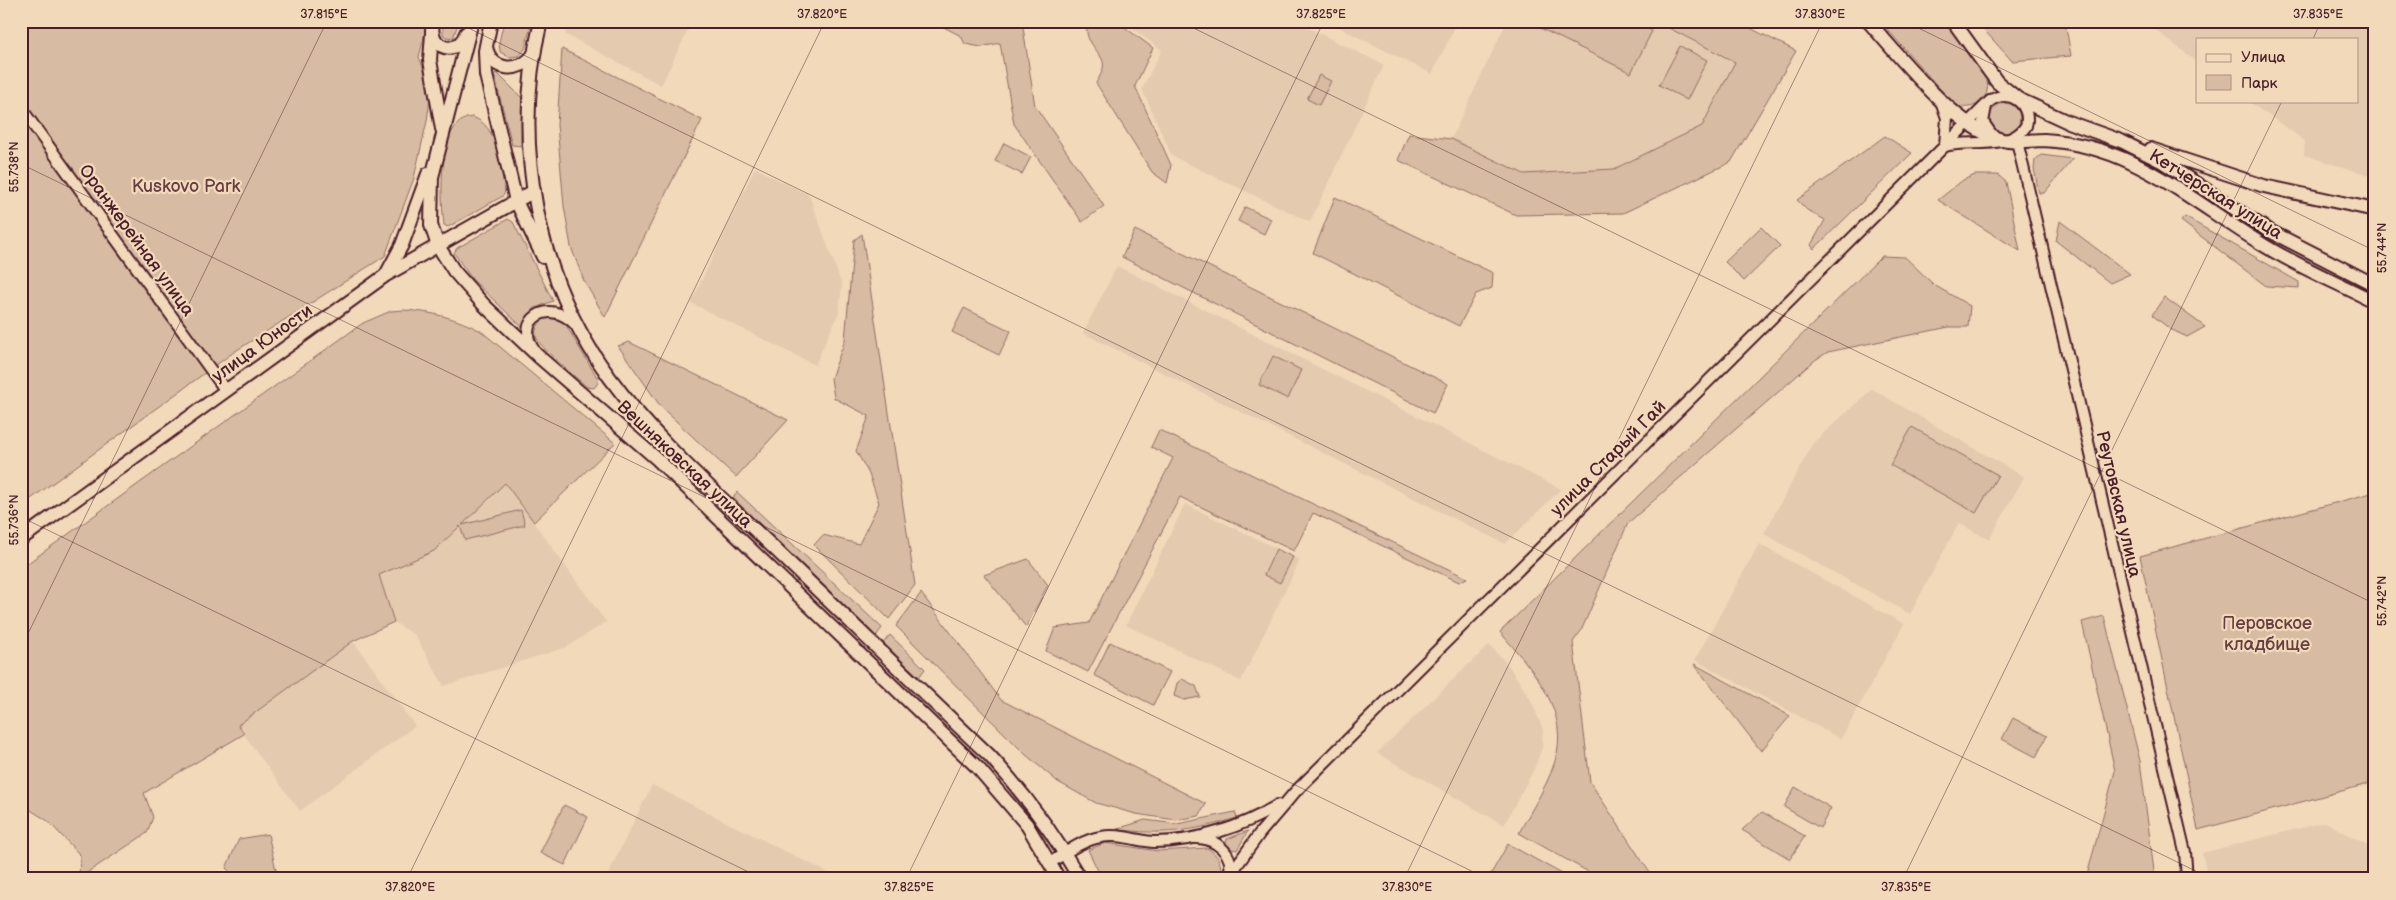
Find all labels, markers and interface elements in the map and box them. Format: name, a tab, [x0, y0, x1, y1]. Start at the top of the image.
text: 37.815°E	[300, 7, 348, 22]
text: 37.820°E	[797, 7, 847, 22]
text: 37.825°E	[1296, 7, 1346, 22]
text: 37.830°E	[1795, 7, 1845, 22]
text: 37.835°E	[2293, 7, 2343, 22]
legend	[2196, 38, 2358, 102]
text: Улица	[2241, 48, 2286, 67]
text: Парк	[2241, 74, 2278, 93]
text: 55.738°N	[7, 142, 22, 192]
street label: Кетчерская улица	[2145, 145, 2286, 244]
street label: Оранжерейная улица	[74, 160, 199, 321]
park label: Kuskovo Park	[132, 176, 240, 197]
text: 55.744°N	[2375, 223, 2390, 273]
street label: улица Юности	[208, 300, 317, 387]
street label: Вешняковская улица	[613, 396, 757, 533]
street label: улица Старый Гай	[1546, 396, 1670, 520]
street label: Реутовская улица	[2091, 429, 2146, 580]
text: 55.736°N	[7, 494, 22, 546]
text: 55.742°N	[2375, 576, 2390, 626]
park label: Перовское кладбище	[2222, 613, 2312, 655]
text: 37.820°E	[385, 880, 435, 895]
text: 37.825°E	[884, 880, 934, 895]
text: 37.830°E	[1382, 880, 1432, 895]
text: 37.835°E	[1881, 880, 1931, 895]

